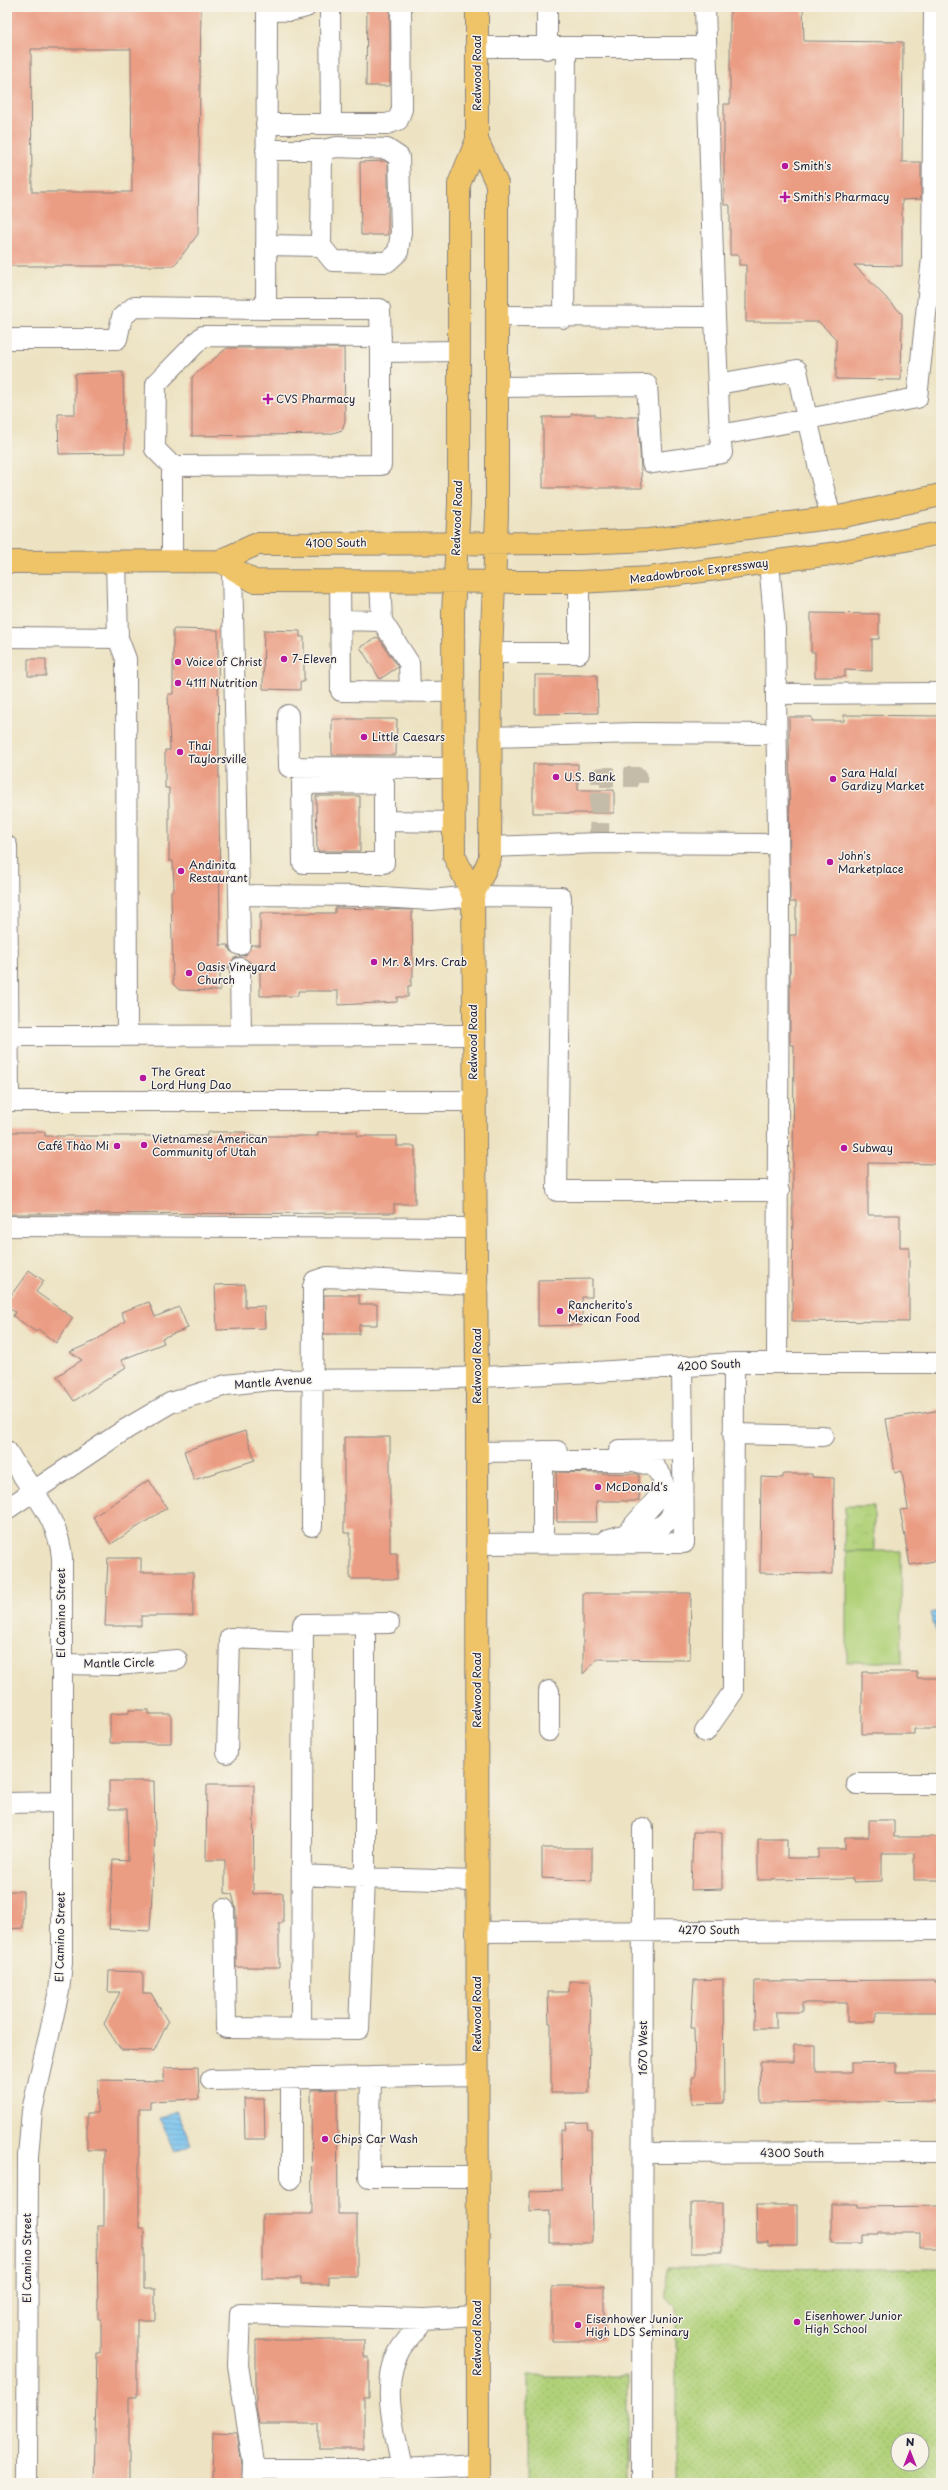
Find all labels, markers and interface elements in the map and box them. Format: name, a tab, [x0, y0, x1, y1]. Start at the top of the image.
street label: Redwood Road	[468, 35, 485, 111]
place label: Smith's	[793, 157, 831, 174]
marker: Smith's	[780, 161, 790, 171]
place label: Smith's Pharmacy	[793, 188, 889, 205]
marker: Smith's Pharmacy	[780, 192, 790, 202]
place label: CVS Pharmacy	[276, 390, 355, 407]
marker: CVS Pharmacy	[263, 394, 273, 404]
street label: Redwood Road	[447, 480, 466, 556]
street label: 4100 South	[305, 533, 367, 552]
street label: Meadowbrook Expressway	[629, 554, 769, 587]
place label: 7-Eleven	[292, 650, 337, 667]
place label: Voice of Christ	[186, 653, 263, 670]
marker: 7-Eleven	[279, 654, 289, 664]
marker: Voice of Christ	[173, 657, 183, 667]
place label: 4111 Nutrition	[186, 674, 258, 691]
marker: 4111 Nutrition	[173, 678, 183, 688]
place label: Little Caesars	[372, 728, 445, 745]
marker: Little Caesars	[359, 732, 369, 742]
place label: Thai Taylorsville	[188, 737, 247, 767]
marker: Thai Taylorsville	[175, 747, 185, 757]
place label: Sara Halal Gardizy Market	[841, 764, 925, 794]
place label: U.S. Bank	[564, 768, 616, 785]
marker: U.S. Bank	[551, 772, 561, 782]
marker: Sara Halal Gardizy Market	[828, 774, 838, 784]
place label: John's Marketplace	[838, 847, 904, 877]
place label: Andinita Restaurant	[189, 856, 248, 886]
marker: John's Marketplace	[825, 857, 835, 867]
marker: Andinita Restaurant	[176, 866, 186, 876]
place label: Mr. & Mrs. Crab	[382, 953, 467, 970]
marker: Mr. & Mrs. Crab	[369, 957, 379, 967]
place label: Oasis Vineyard Church	[197, 958, 276, 988]
marker: Oasis Vineyard Church	[184, 968, 194, 978]
street label: Redwood Road	[464, 1004, 481, 1080]
place label: The Great Lord Hung Dao	[151, 1063, 231, 1093]
marker: The Great Lord Hung Dao	[138, 1073, 148, 1083]
place label: Vietnamese American Community of Utah	[152, 1130, 268, 1160]
place label: Café Thào Mi	[37, 1137, 109, 1154]
place label: Subway	[852, 1139, 893, 1156]
marker: Vietnamese American Community of Utah	[139, 1140, 149, 1150]
marker: Café Thào Mi	[112, 1141, 122, 1151]
marker: Subway	[839, 1143, 849, 1153]
place label: Rancherito's Mexican Food	[568, 1296, 641, 1326]
marker: Rancherito's Mexican Food	[555, 1306, 565, 1316]
street label: Redwood Road	[468, 1328, 485, 1404]
street label: 4200 South	[677, 1354, 741, 1375]
street label: Mantle Avenue	[234, 1370, 312, 1393]
place label: McDonald's	[606, 1478, 668, 1495]
marker: McDonald's	[593, 1482, 603, 1492]
street label: El Camino Street	[52, 1567, 69, 1658]
street label: Redwood Road	[468, 1652, 485, 1728]
street label: Mantle Circle	[83, 1653, 155, 1672]
street label: El Camino Street	[50, 1891, 69, 1982]
street label: 4270 South	[678, 1921, 740, 1938]
street label: Redwood Road	[468, 1976, 485, 2052]
street label: 1670 West	[634, 2020, 651, 2075]
place label: Chips Car Wash	[333, 2130, 418, 2147]
marker: Chips Car Wash	[320, 2134, 330, 2144]
street label: 4300 South	[760, 2144, 824, 2161]
street label: El Camino Street	[18, 2212, 35, 2303]
street label: Redwood Road	[468, 2300, 485, 2376]
place label: Eisenhower Junior High School	[805, 2307, 902, 2337]
place label: Eisenhower Junior High LDS Seminary	[586, 2310, 689, 2340]
marker: Eisenhower Junior High School	[792, 2317, 802, 2327]
marker: Eisenhower Junior High LDS Seminary	[573, 2320, 583, 2330]
north arrow	[890, 2432, 930, 2472]
text: N	[906, 2433, 915, 2450]

